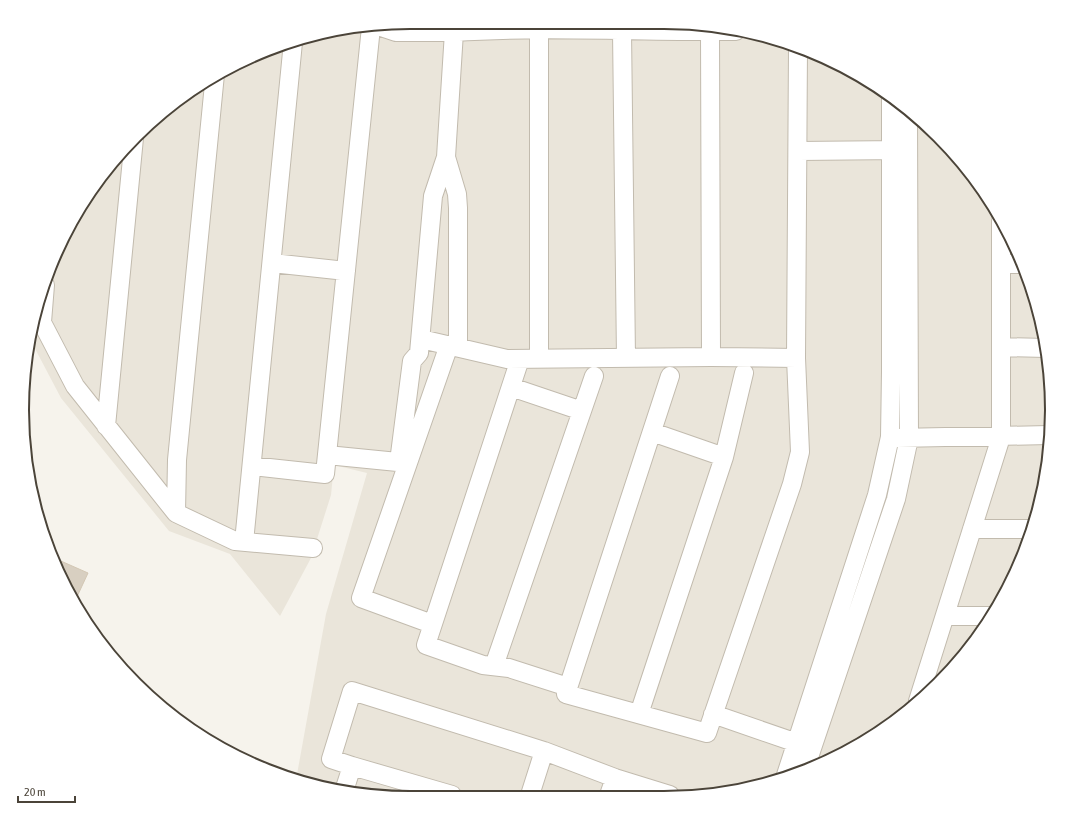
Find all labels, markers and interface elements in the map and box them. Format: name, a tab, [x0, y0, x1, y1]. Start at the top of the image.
scale bar	[18, 778, 75, 804]
text: 20 m	[24, 785, 46, 799]

